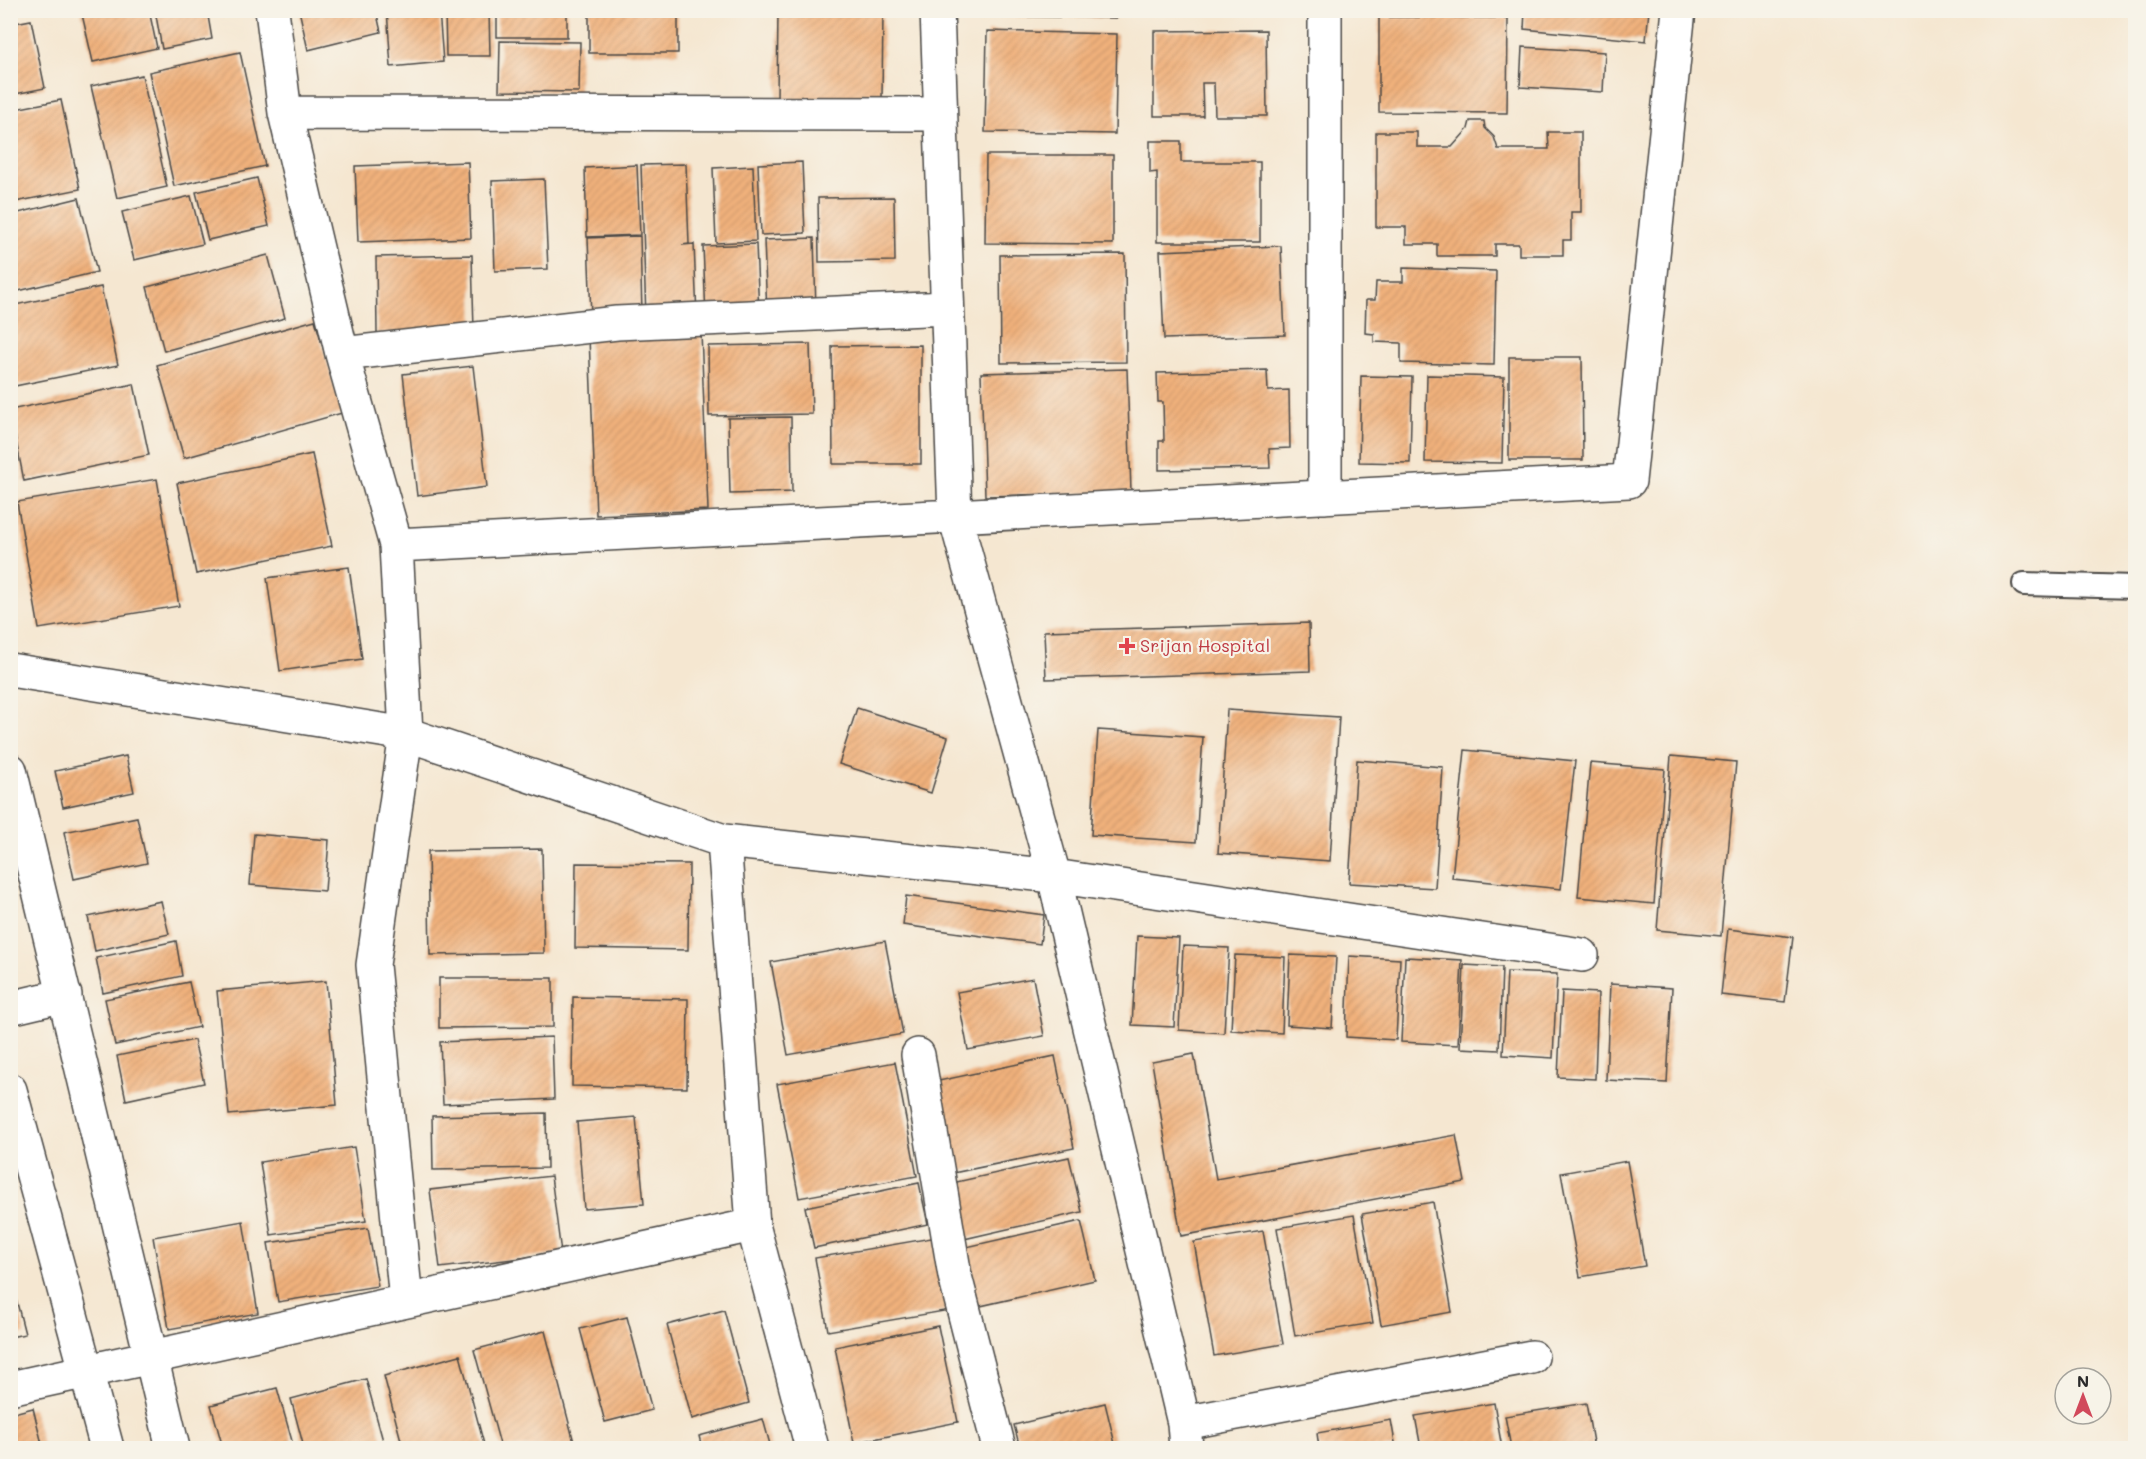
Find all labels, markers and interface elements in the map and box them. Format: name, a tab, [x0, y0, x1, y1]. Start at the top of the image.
place label: Srijan Hospital	[1140, 633, 1270, 657]
marker: Srijan Hospital	[1118, 637, 1136, 655]
north arrow	[2053, 1366, 2113, 1426]
text: N	[2077, 1370, 2089, 1391]

